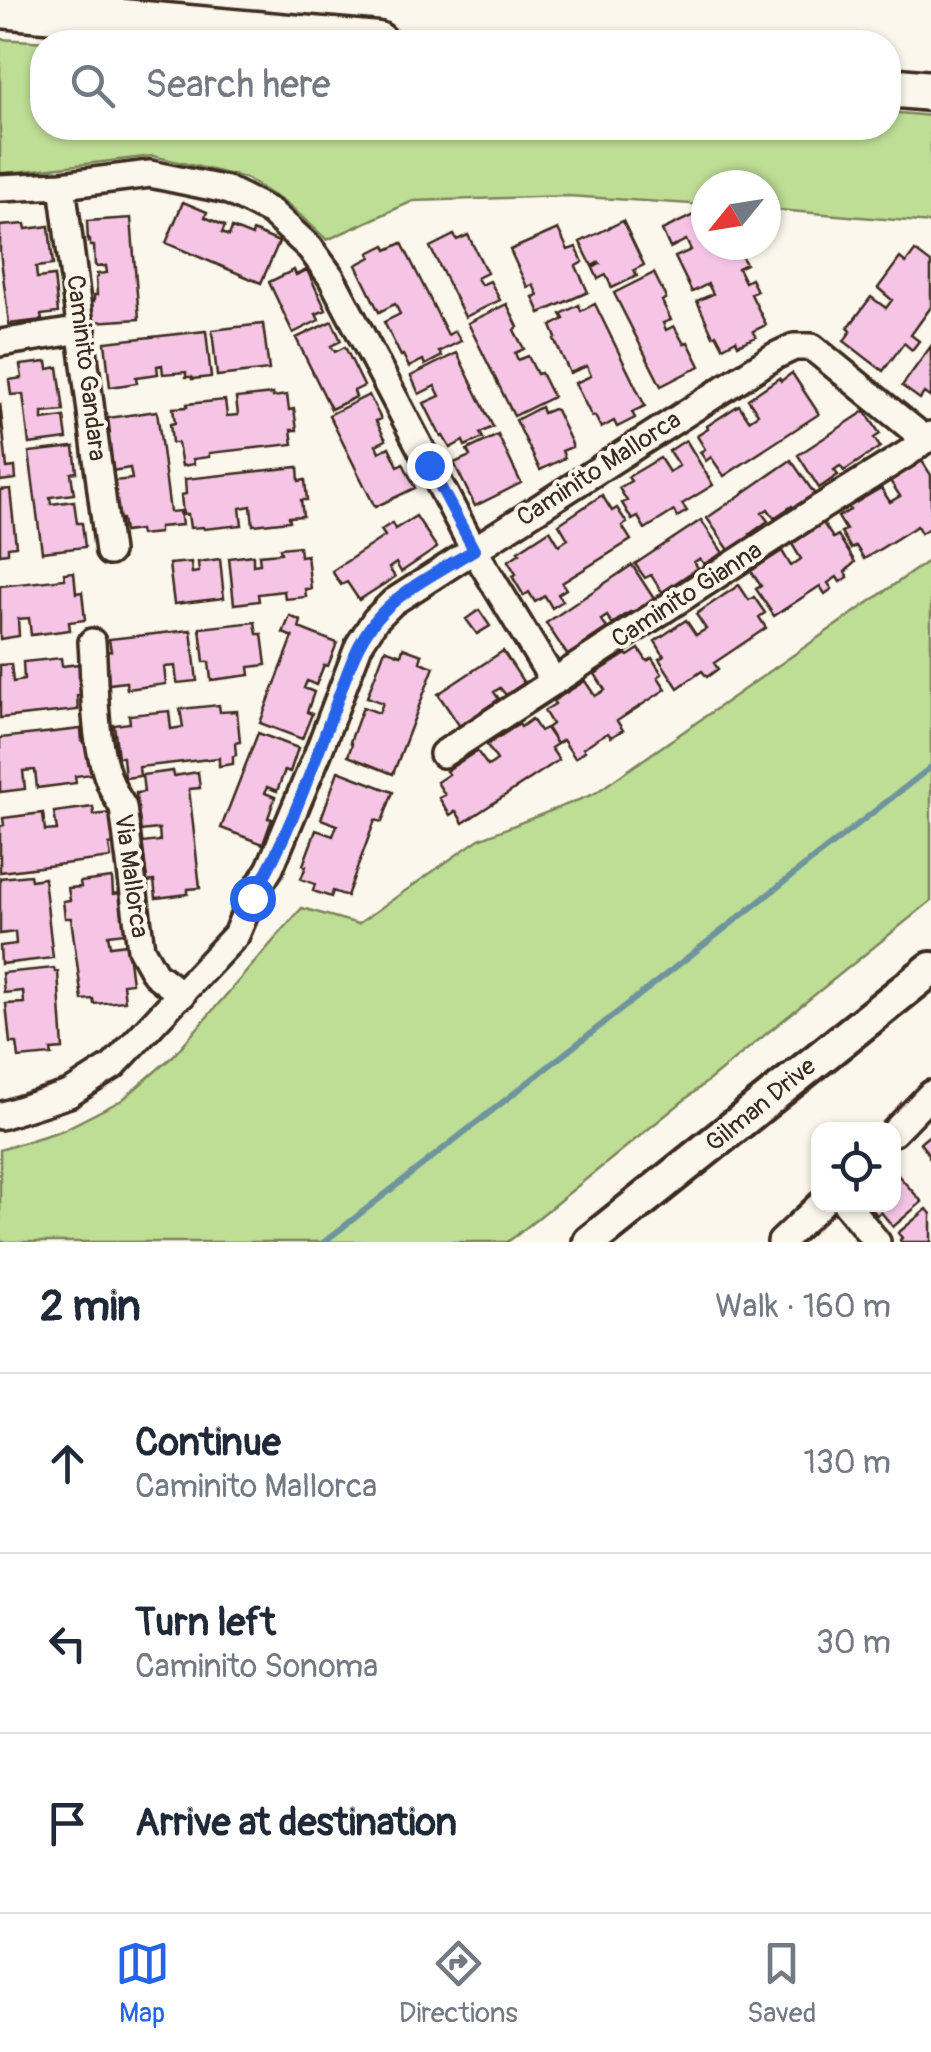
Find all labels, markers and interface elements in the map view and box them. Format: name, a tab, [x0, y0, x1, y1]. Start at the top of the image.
search box	[30, 30, 901, 140]
icon: search	[65, 58, 120, 113]
text: Search here	[145, 61, 331, 109]
north arrow	[691, 170, 781, 260]
street label: Caminito Gandara	[59, 273, 113, 463]
street label: Caminito Mallorca	[511, 404, 687, 534]
route end	[407, 443, 453, 489]
street label: Caminito Gianna	[606, 535, 768, 655]
street label: Via Mallorca	[107, 812, 155, 940]
route start	[230, 876, 276, 922]
street label: Gilman Drive	[700, 1051, 823, 1159]
map controls	[811, 1122, 901, 1212]
button: locate	[811, 1122, 901, 1212]
text: 2 min	[40, 1281, 141, 1333]
text: Walk · 160 m	[715, 1287, 891, 1327]
text: Continue	[135, 1419, 281, 1467]
icon: ahead	[40, 1436, 95, 1491]
text: 130 m	[803, 1443, 891, 1483]
text: Caminito Mallorca	[135, 1467, 377, 1507]
text: Turn left	[135, 1599, 276, 1647]
icon: left	[40, 1616, 95, 1671]
text: 30 m	[816, 1623, 891, 1663]
text: Caminito Sonoma	[135, 1647, 378, 1687]
icon: arrive	[40, 1796, 95, 1851]
text: Arrive at destination	[135, 1799, 457, 1847]
tab: Map	[115, 1936, 170, 2031]
tab: Directions	[399, 1936, 518, 2031]
tab: Saved	[747, 1936, 816, 2031]

